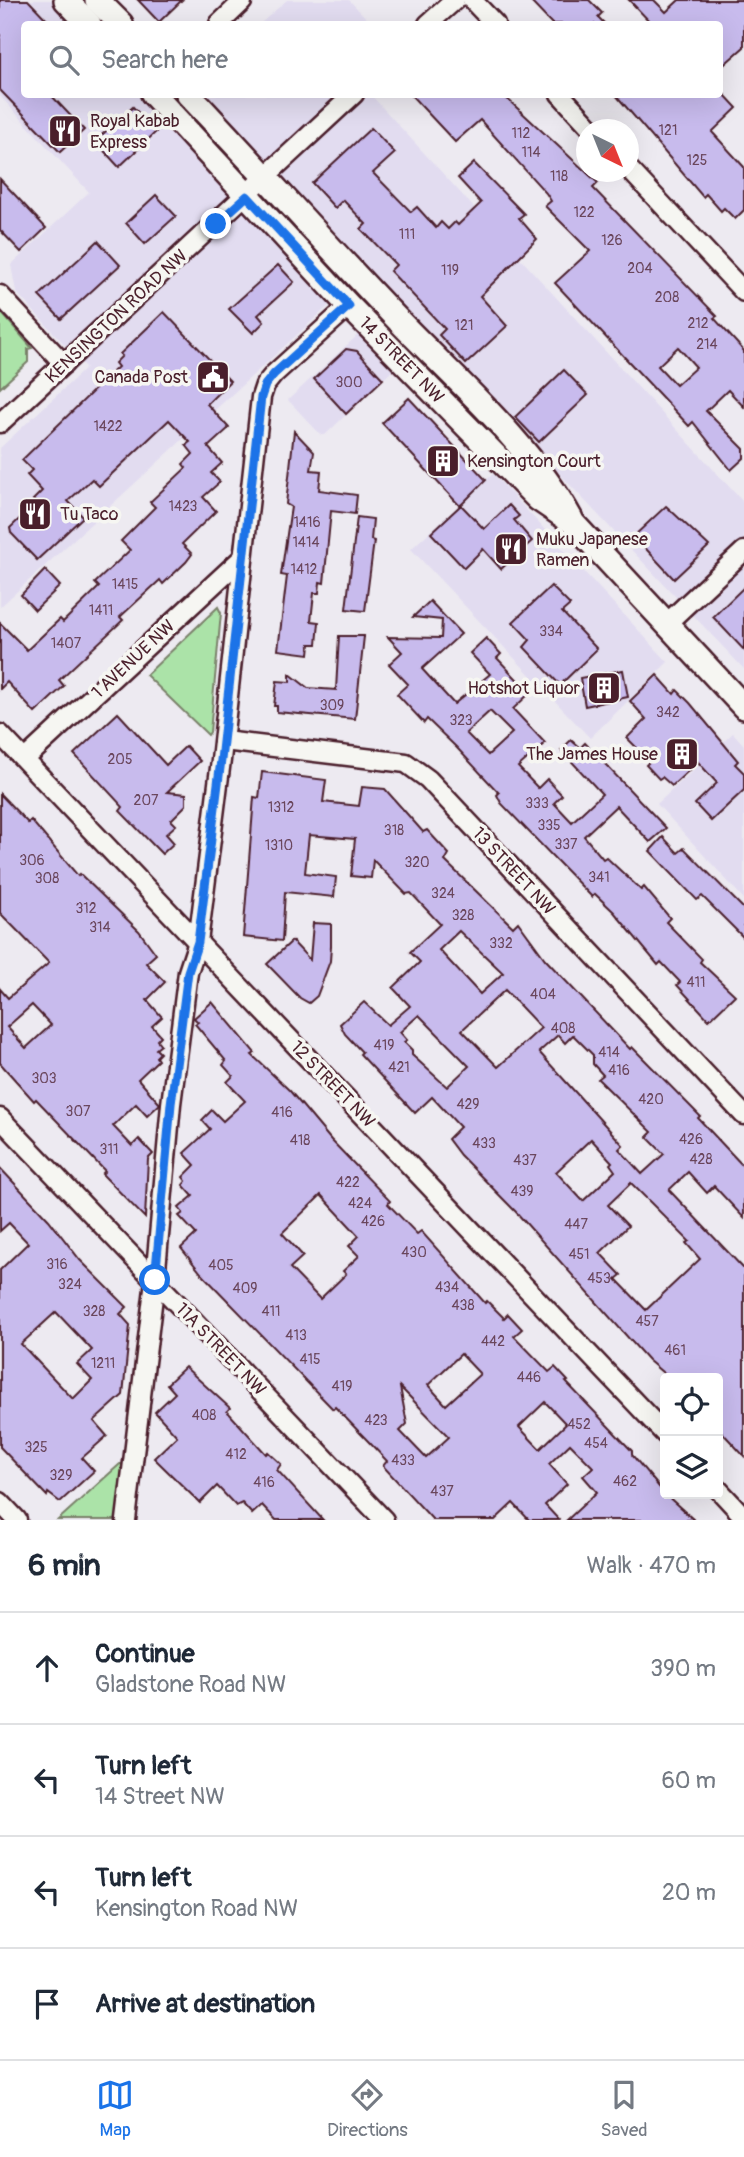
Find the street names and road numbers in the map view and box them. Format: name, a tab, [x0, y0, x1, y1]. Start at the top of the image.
street label: KENSINGTON ROAD NW	[40, 244, 192, 388]
street label: 14 STREET NW	[354, 312, 449, 408]
street label: 1 AVENUE NW	[87, 615, 180, 704]
street label: 13 STREET NW	[467, 823, 560, 920]
street label: 12 STREET NW	[285, 1036, 380, 1133]
street label: 11A STREET NW	[170, 1298, 271, 1401]

